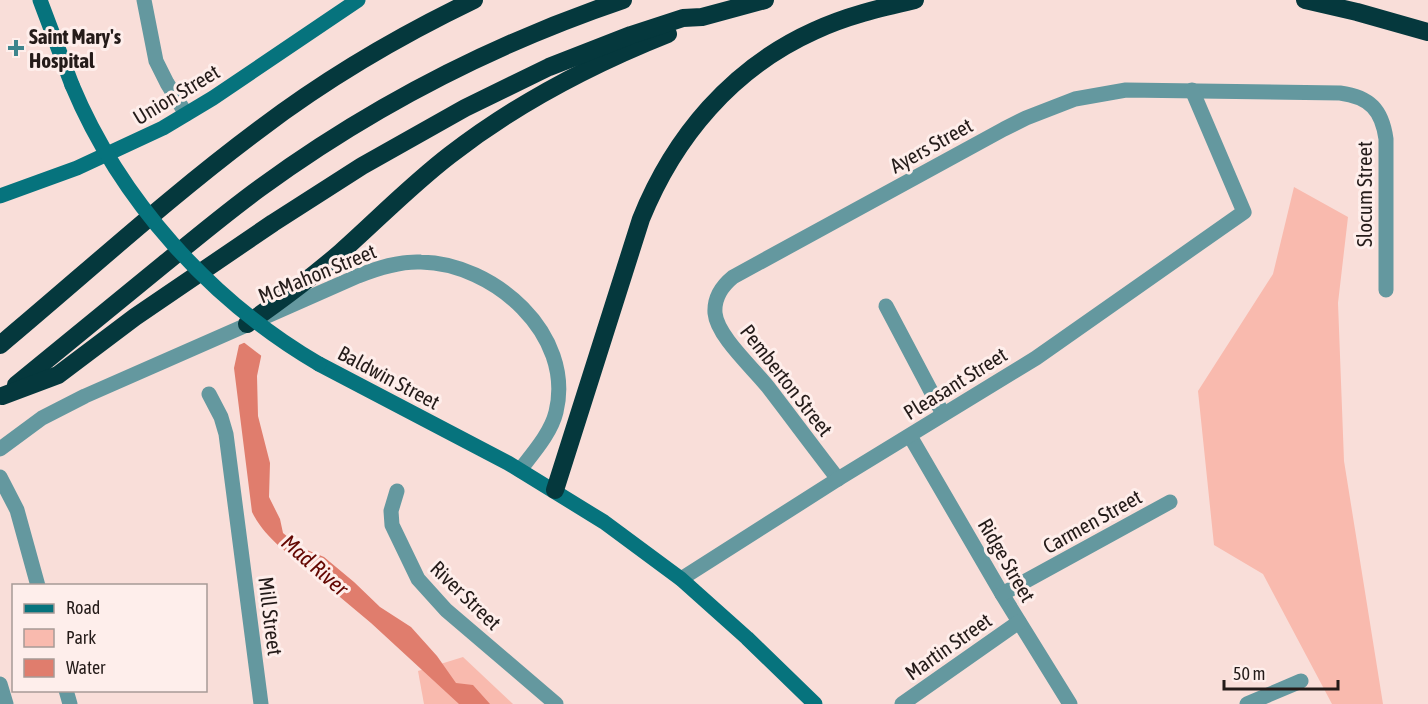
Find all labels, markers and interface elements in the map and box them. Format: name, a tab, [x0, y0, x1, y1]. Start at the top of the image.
place label: Saint Mary's Hospital	[29, 24, 122, 72]
marker: Saint Mary's Hospital	[7, 39, 25, 57]
street label: Union Street	[128, 59, 224, 129]
street label: Ayers Street	[885, 112, 977, 178]
street label: Slocum Street	[1352, 141, 1376, 247]
street label: McMahon Street	[255, 238, 379, 308]
street label: Pemberton Street	[736, 319, 838, 441]
street label: Baldwin Street	[334, 340, 444, 414]
street label: Pleasant Street	[899, 342, 1011, 424]
street label: Carmen Street	[1038, 484, 1146, 558]
street label: Ridge Street	[974, 514, 1040, 606]
water label: Mad River	[276, 529, 355, 602]
street label: River Street	[426, 556, 506, 634]
street label: Mill Street	[254, 575, 288, 657]
legend	[12, 584, 207, 692]
text: Road	[66, 597, 100, 618]
street label: Martin Street	[900, 608, 996, 684]
text: Park	[66, 627, 96, 648]
scale bar	[1224, 653, 1338, 691]
text: Water	[66, 657, 106, 678]
text: 50 m	[1233, 663, 1265, 684]

